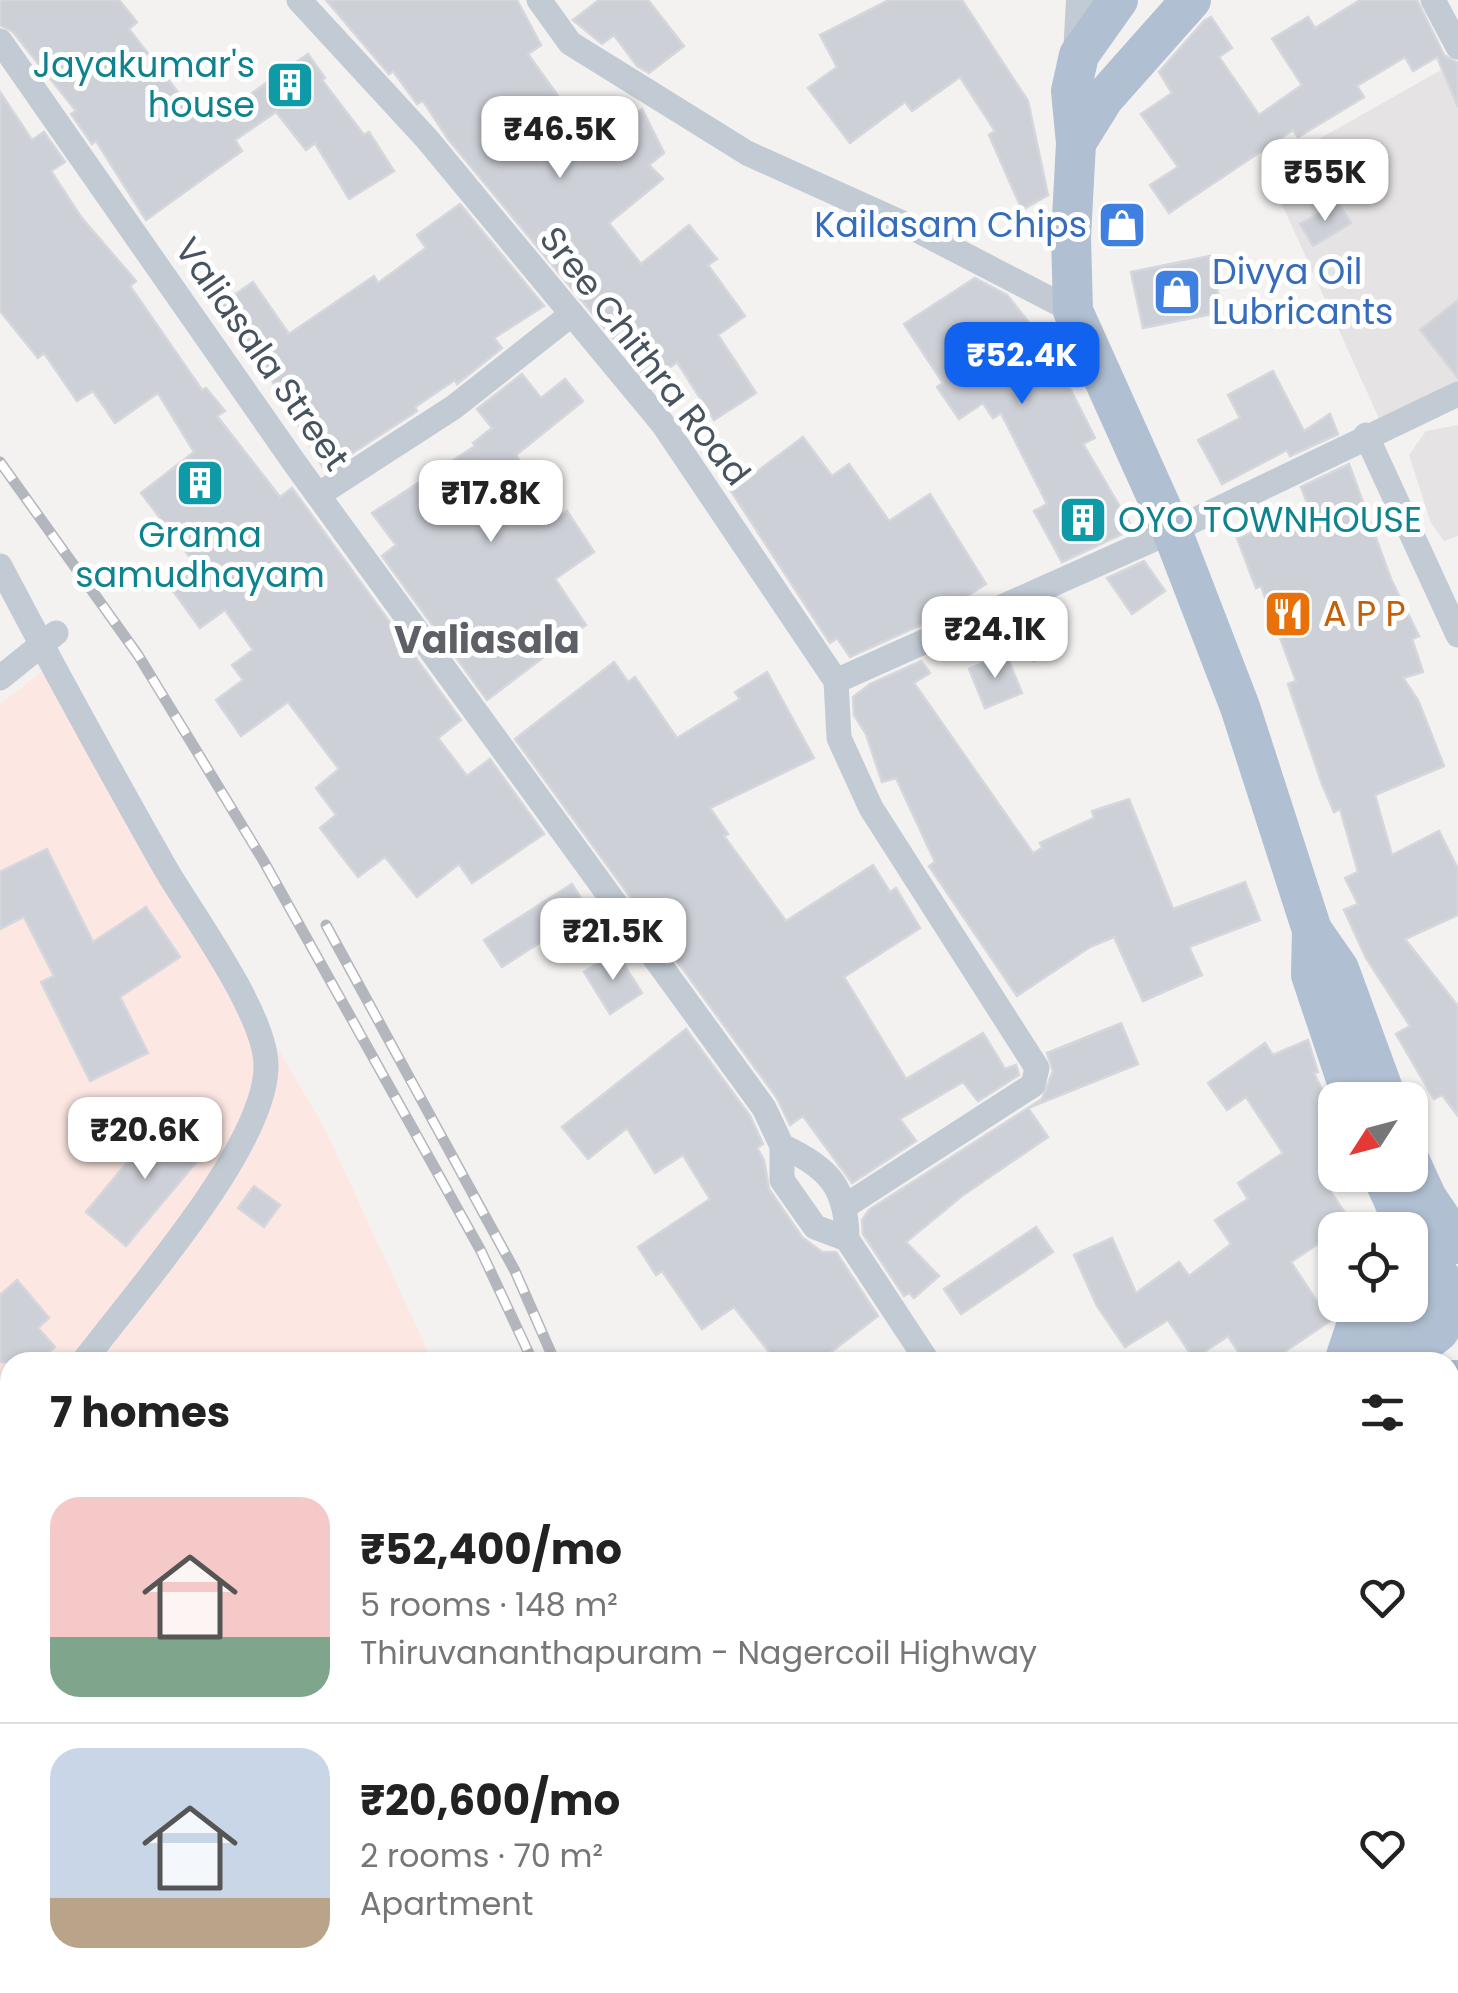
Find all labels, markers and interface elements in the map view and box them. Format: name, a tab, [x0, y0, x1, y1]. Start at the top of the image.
place label: Jayakumar's house	[32, 40, 255, 129]
building icon: Jayakumar's house	[264, 59, 316, 111]
pin: ₹46.5K	[479, 96, 641, 181]
text: ₹46.5K	[503, 106, 617, 151]
pin: ₹55K	[1266, 139, 1384, 224]
text: ₹55K	[1283, 149, 1367, 194]
shop icon: Kailasam Chips	[1096, 199, 1148, 251]
place label: Kailasam Chips	[814, 200, 1087, 249]
street label: Sree Chithra Road	[529, 216, 762, 496]
street label: Valiasala Street	[164, 227, 361, 480]
place label: Divya Oil Lubricants	[1212, 247, 1393, 336]
shop icon: Divya Oil Lubricants	[1151, 266, 1203, 318]
pin: ₹52.4K	[941, 322, 1103, 407]
text: ₹52.4K	[966, 332, 1078, 377]
building icon: Grama samudhayam	[174, 457, 226, 509]
pin: ₹17.8K	[410, 460, 572, 545]
text: ₹17.8K	[441, 470, 541, 515]
building icon: OYO TOWNHOUSE	[1057, 494, 1109, 546]
place label: OYO TOWNHOUSE	[1118, 495, 1422, 544]
place label: Grama samudhayam	[75, 510, 325, 599]
restaurant icon: A P P	[1262, 588, 1314, 640]
place label: A P P	[1323, 589, 1406, 638]
pin: ₹24.1K	[914, 596, 1076, 681]
text: ₹24.1K	[944, 606, 1046, 651]
district label: Valiasala	[394, 613, 580, 666]
pin: ₹21.5K	[532, 898, 694, 983]
text: ₹21.5K	[562, 908, 664, 953]
north arrow	[1318, 1082, 1428, 1192]
map controls	[1318, 1082, 1428, 1322]
pin: ₹20.6K	[64, 1097, 226, 1182]
text: ₹20.6K	[90, 1107, 200, 1152]
button: locate	[1318, 1212, 1428, 1322]
text: 7 homes	[50, 1383, 230, 1442]
icon: filters	[1355, 1385, 1410, 1440]
text: ₹52,400/mo	[360, 1520, 622, 1579]
icon: home	[130, 1537, 250, 1657]
icon: heart	[1355, 1570, 1410, 1625]
text: 5 rooms · 148 m²	[360, 1582, 618, 1627]
text: Thiruvananthapuram - Nagercoil Highway	[360, 1630, 1037, 1675]
text: ₹20,600/mo	[360, 1771, 620, 1830]
icon: home	[130, 1788, 250, 1908]
icon: heart	[1355, 1821, 1410, 1876]
text: 2 rooms · 70 m²	[360, 1833, 603, 1878]
text: Apartment	[360, 1881, 533, 1926]

